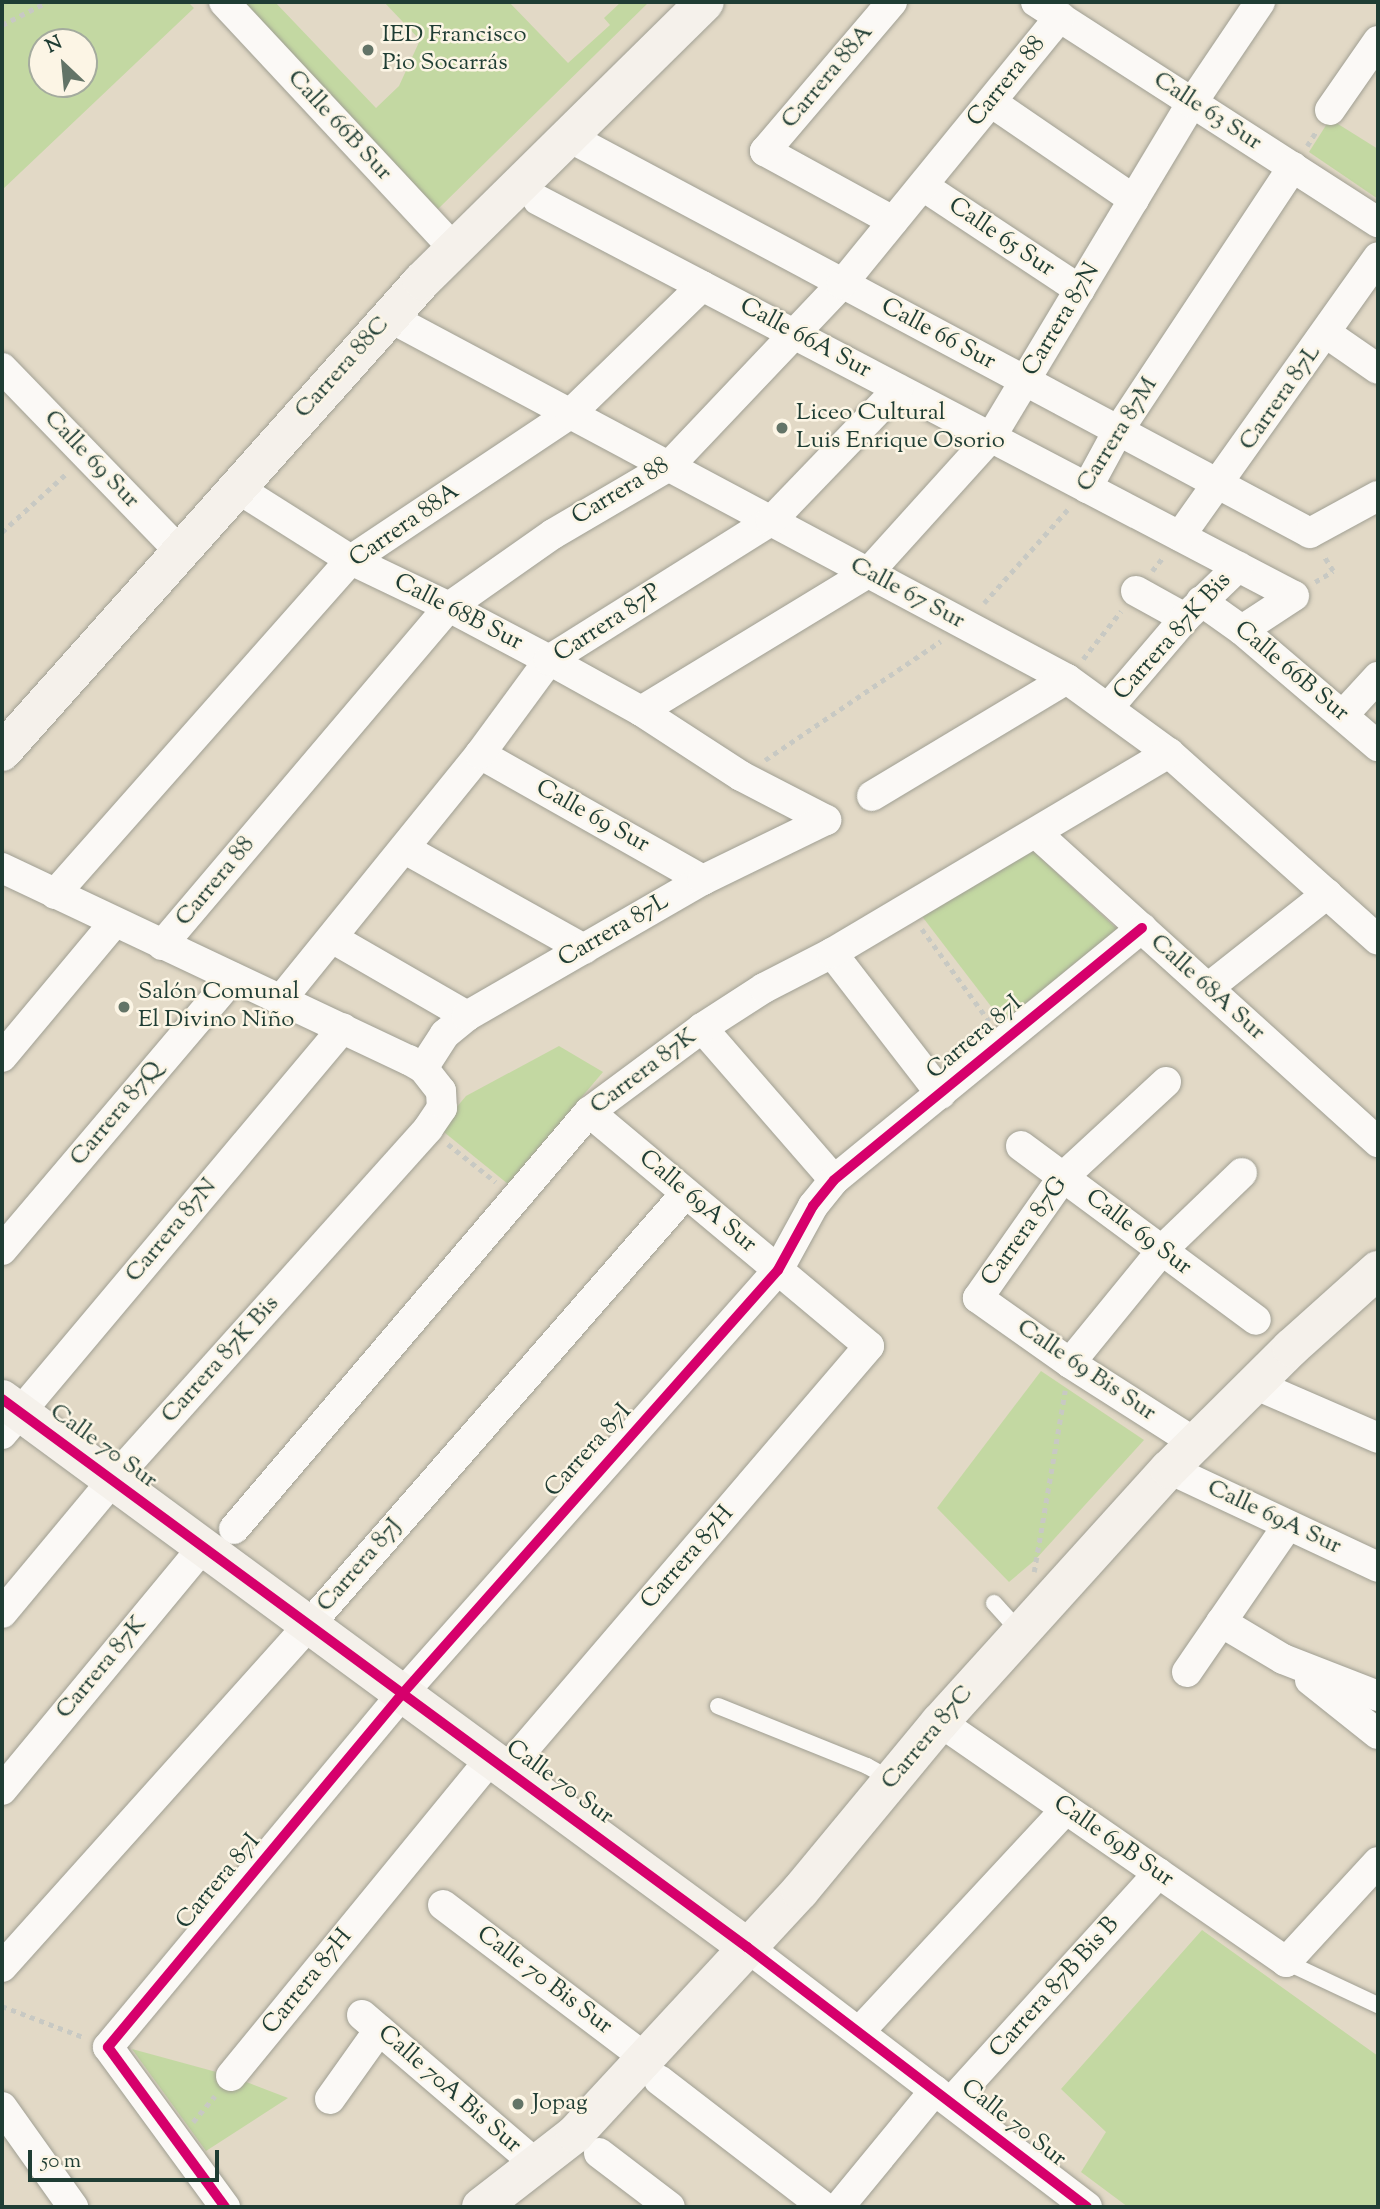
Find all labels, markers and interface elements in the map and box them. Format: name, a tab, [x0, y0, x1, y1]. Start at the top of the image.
street label: Carrera 88A	[776, 19, 880, 135]
place label: IED Francisco Pio Socarrás	[382, 22, 527, 78]
north arrow	[28, 28, 98, 98]
text: N	[42, 30, 67, 61]
street label: Carrera 88	[962, 31, 1052, 133]
marker: IED Francisco Pio Socarrás	[360, 42, 376, 58]
street label: Calle 66B Sur	[280, 65, 398, 187]
street label: Calle 63 Sur	[1147, 66, 1267, 158]
street label: Calle 65 Sur	[942, 192, 1060, 284]
street label: Carrera 87N	[1017, 258, 1107, 382]
street label: Calle 66A Sur	[734, 292, 876, 386]
street label: Calle 66 Sur	[876, 293, 1000, 377]
street label: Carrera 88C	[290, 311, 396, 425]
street label: Carrera 87L	[1234, 340, 1328, 456]
street label: Carrera 87M	[1071, 372, 1165, 498]
place label: Liceo Cultural Luis Enrique Osorio	[796, 400, 1005, 456]
street label: Calle 69 Sur	[37, 405, 145, 515]
marker: Liceo Cultural Luis Enrique Osorio	[774, 420, 790, 436]
street label: Carrera 88	[567, 452, 675, 532]
street label: Carrera 88A	[345, 478, 465, 574]
street label: Calle 67 Sur	[845, 552, 969, 636]
street label: Carrera 87K Bis	[1108, 567, 1238, 707]
street label: Calle 68B Sur	[389, 568, 527, 658]
street label: Carrera 87P	[549, 579, 667, 669]
street label: Calle 66B Sur	[1228, 616, 1354, 728]
street label: Calle 69 Sur	[530, 774, 654, 860]
street label: Carrera 88	[170, 831, 262, 933]
street label: Carrera 87L	[554, 888, 674, 974]
street label: Calle 68A Sur	[1144, 929, 1270, 1047]
place label: Salón Comunal El Divino Niño	[138, 979, 299, 1035]
street label: Carrera 87I	[921, 990, 1029, 1086]
marker: Salón Comunal El Divino Niño	[116, 999, 132, 1015]
street label: Carrera 87K	[585, 1023, 703, 1121]
street label: Carrera 87Q	[65, 1056, 169, 1172]
street label: Calle 69A Sur	[632, 1144, 762, 1260]
street label: Carrera 87G	[976, 1172, 1074, 1292]
street label: Carrera 87N	[120, 1173, 224, 1289]
street label: Calle 69 Sur	[1079, 1184, 1197, 1282]
street label: Carrera 87K Bis	[156, 1290, 286, 1430]
street label: Calle 69 Bis Sur	[1011, 1314, 1161, 1428]
street label: Calle 70 Sur	[44, 1398, 162, 1496]
street label: Carrera 87I	[539, 1398, 639, 1504]
street label: Calle 69A Sur	[1202, 1474, 1346, 1562]
street label: Carrera 87H	[635, 1501, 741, 1615]
street label: Carrera 87J	[312, 1513, 408, 1619]
street label: Carrera 87K	[51, 1611, 153, 1725]
street label: Carrera 87C	[876, 1680, 980, 1796]
street label: Calle 70 Sur	[500, 1734, 618, 1832]
street label: Calle 69B Sur	[1047, 1790, 1179, 1894]
street label: Carrera 87I	[171, 1828, 267, 1936]
street label: Carrera 87B Bis B	[984, 1911, 1126, 2065]
street label: Calle 70 Bis Sur	[470, 1921, 618, 2041]
street label: Carrera 87H	[257, 1924, 359, 2040]
street label: Calle 70A Bis Sur	[371, 2020, 527, 2160]
street label: Calle 70 Sur	[954, 2074, 1072, 2174]
place label: Jopag	[532, 2090, 588, 2118]
marker: Jopag	[510, 2096, 526, 2112]
scale bar	[32, 2136, 222, 2180]
text: 50 m	[41, 2147, 81, 2177]

